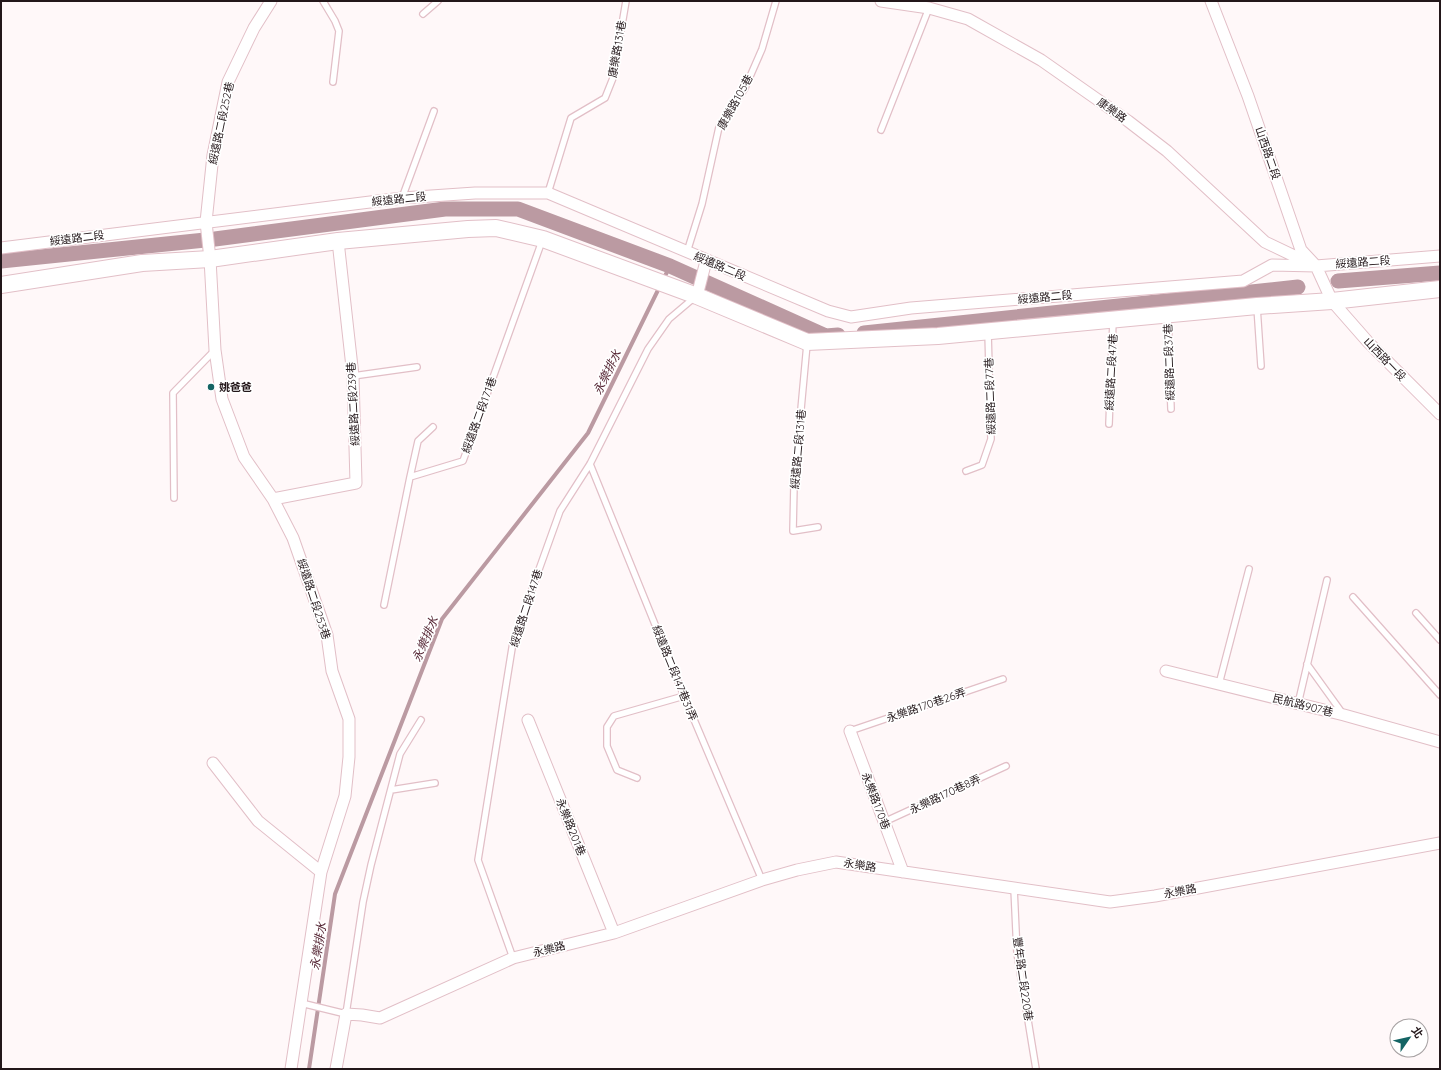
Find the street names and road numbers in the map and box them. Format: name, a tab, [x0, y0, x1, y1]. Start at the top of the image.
street label: 康樂路131巷	[605, 19, 629, 79]
street label: 康樂路105巷	[714, 72, 756, 132]
street label: 綏遠路二段252巷	[205, 80, 237, 166]
street label: 康樂路	[1094, 95, 1130, 125]
street label: 山西路二段	[1252, 125, 1284, 181]
street label: 綏遠路二段	[371, 189, 427, 209]
street label: 綏遠路二段	[49, 228, 105, 248]
street label: 綏遠路二段	[692, 249, 748, 283]
street label: 綏遠路二段	[1335, 253, 1391, 271]
street label: 綏遠路二段	[1017, 288, 1073, 306]
street label: 綏遠路二段37巷	[1161, 323, 1177, 401]
street label: 綏遠路二段47巷	[1102, 333, 1120, 411]
street label: 山西路一段	[1361, 334, 1409, 384]
street label: 綏遠路二段77巷	[982, 357, 998, 435]
street label: 綏遠路二段239巷	[344, 362, 362, 446]
street label: 綏遠路二段171巷	[459, 375, 499, 455]
street label: 綏遠路二段131巷	[788, 409, 808, 489]
street label: 綏遠路二段253巷	[294, 557, 334, 641]
street label: 綏遠路二段147巷	[507, 567, 545, 649]
street label: 綏遠路二段147巷31弄	[649, 623, 701, 723]
street label: 永樂路170巷26弄	[884, 685, 968, 725]
street label: 民航路907巷	[1271, 691, 1335, 719]
street label: 永樂路170巷	[859, 770, 893, 832]
street label: 永樂路170巷8弄	[907, 771, 983, 817]
street label: 永樂路201巷	[553, 796, 589, 858]
street label: 永樂路	[843, 856, 877, 874]
street label: 永樂路	[1162, 881, 1198, 901]
street label: 豐年路二段220巷	[1010, 936, 1036, 1022]
street label: 永樂路	[531, 938, 567, 960]

